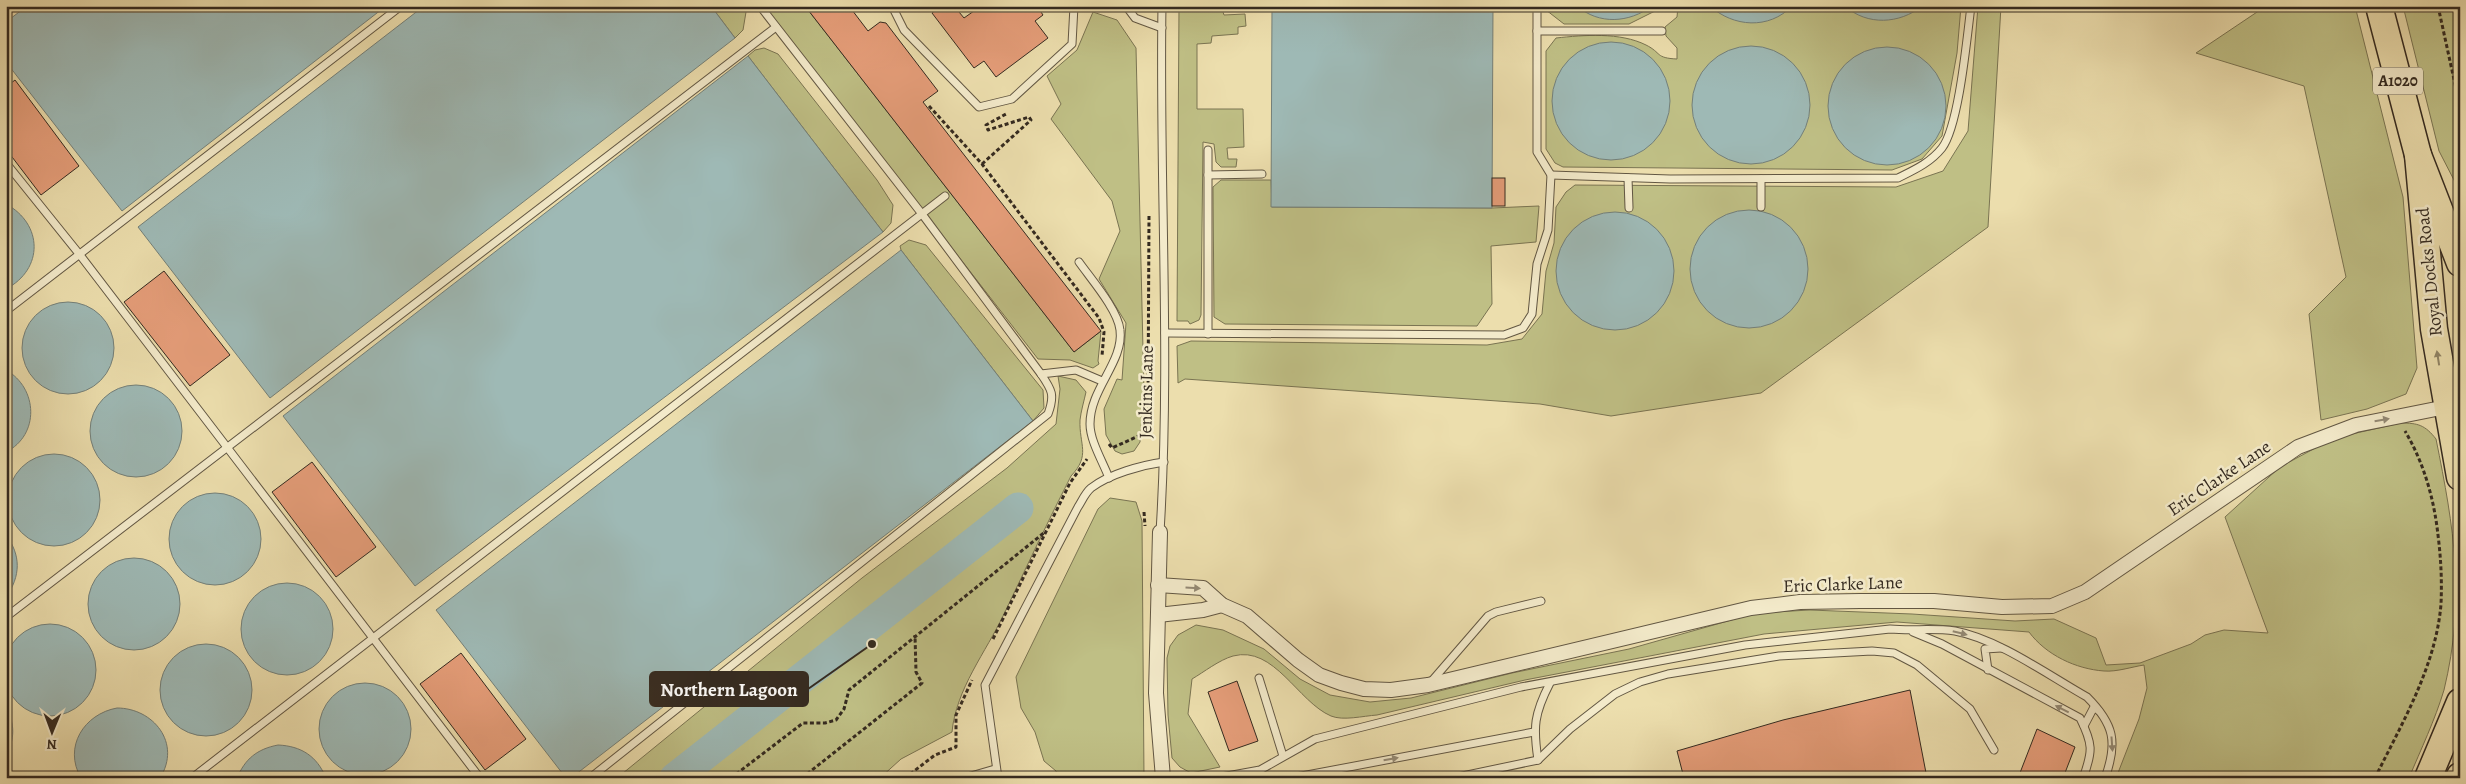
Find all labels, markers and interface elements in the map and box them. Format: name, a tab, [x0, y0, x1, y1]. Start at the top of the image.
road number: A1020	[2373, 68, 2423, 94]
street label: Royal Docks Road	[2410, 206, 2448, 338]
street label: Jenkins Lane	[1133, 345, 1159, 439]
one-way arrow	[2434, 350, 2442, 366]
one-way arrow	[2374, 416, 2390, 424]
street label: Eric Clarke Lane	[2163, 435, 2275, 521]
street label: Eric Clarke Lane	[1783, 570, 1903, 598]
one-way arrow	[1186, 584, 1202, 592]
one-way arrow	[1952, 629, 1967, 637]
callout: Northern Lagoon	[650, 672, 808, 706]
text: Northern Lagoon	[660, 677, 798, 703]
one-way arrow	[2055, 705, 2070, 713]
north arrow	[28, 706, 78, 756]
text: N	[47, 735, 57, 754]
one-way arrow	[2109, 736, 2117, 752]
one-way arrow	[1383, 754, 1399, 762]

